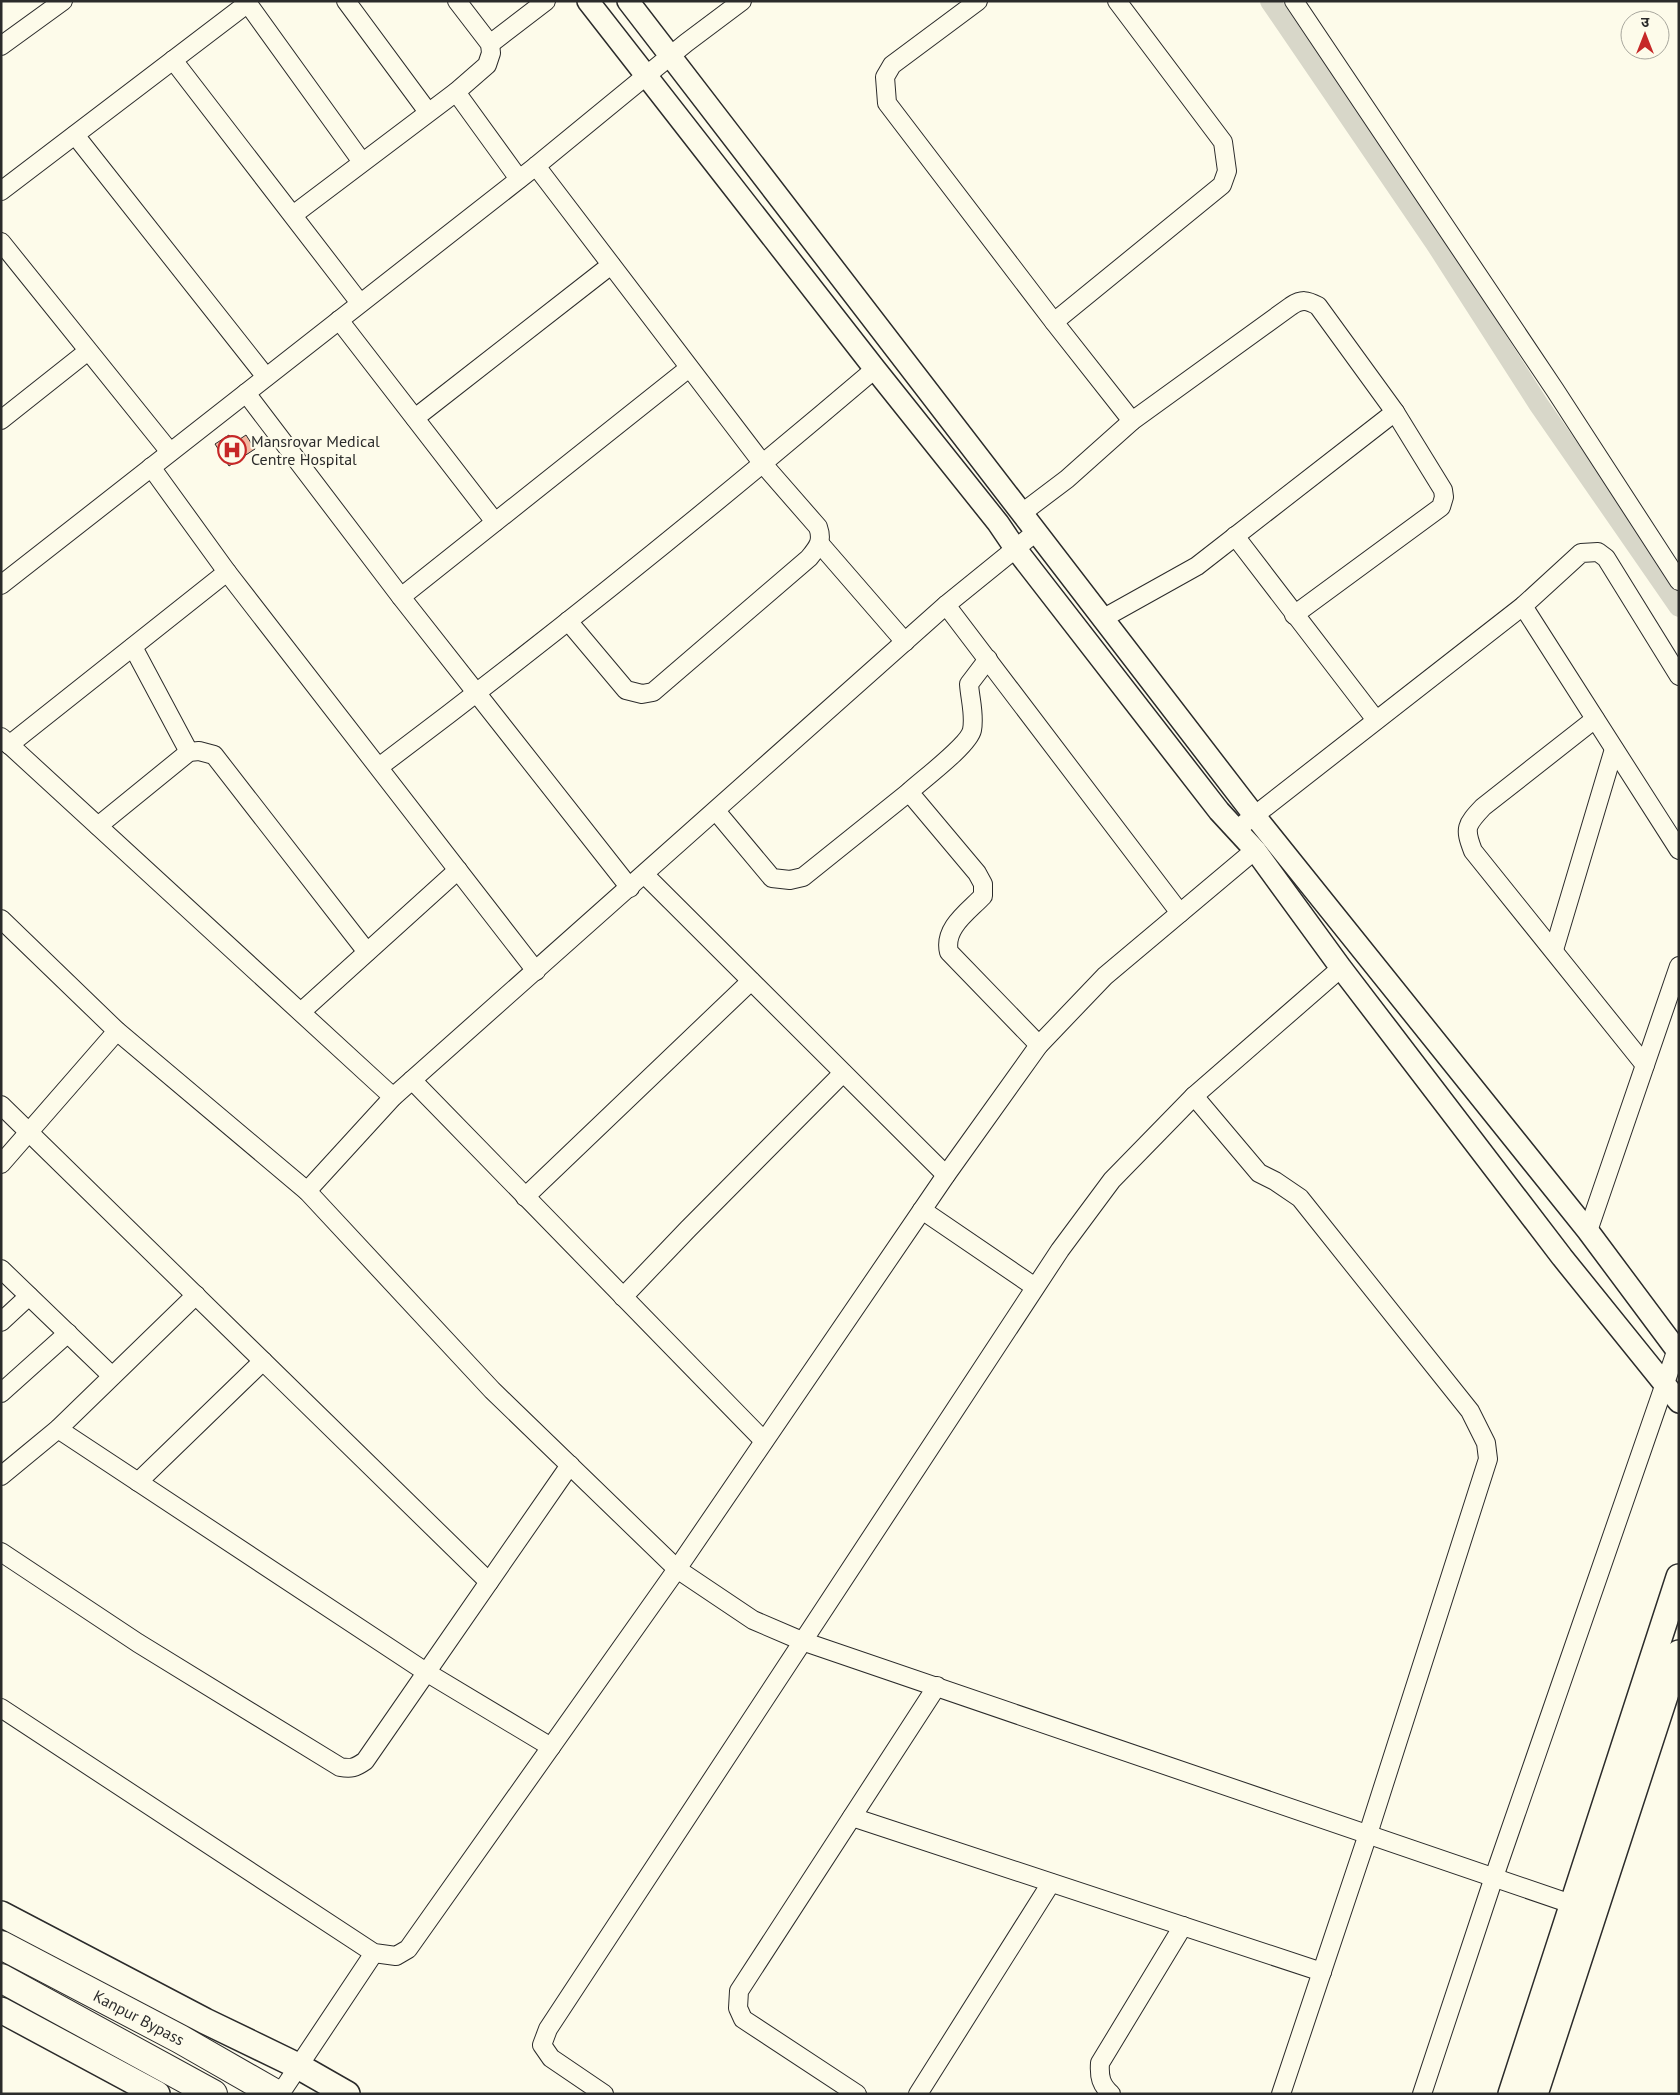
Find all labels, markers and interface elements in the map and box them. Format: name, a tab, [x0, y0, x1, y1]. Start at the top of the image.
north arrow	[1620, 10, 1670, 60]
text: उ	[1641, 13, 1650, 31]
place label: Mansrovar Medical Centre Hospital	[251, 431, 380, 469]
hospital icon: Mansrovar Medical Centre Hospital	[217, 435, 247, 465]
street label: Kanpur Bypass	[90, 1985, 188, 2050]

